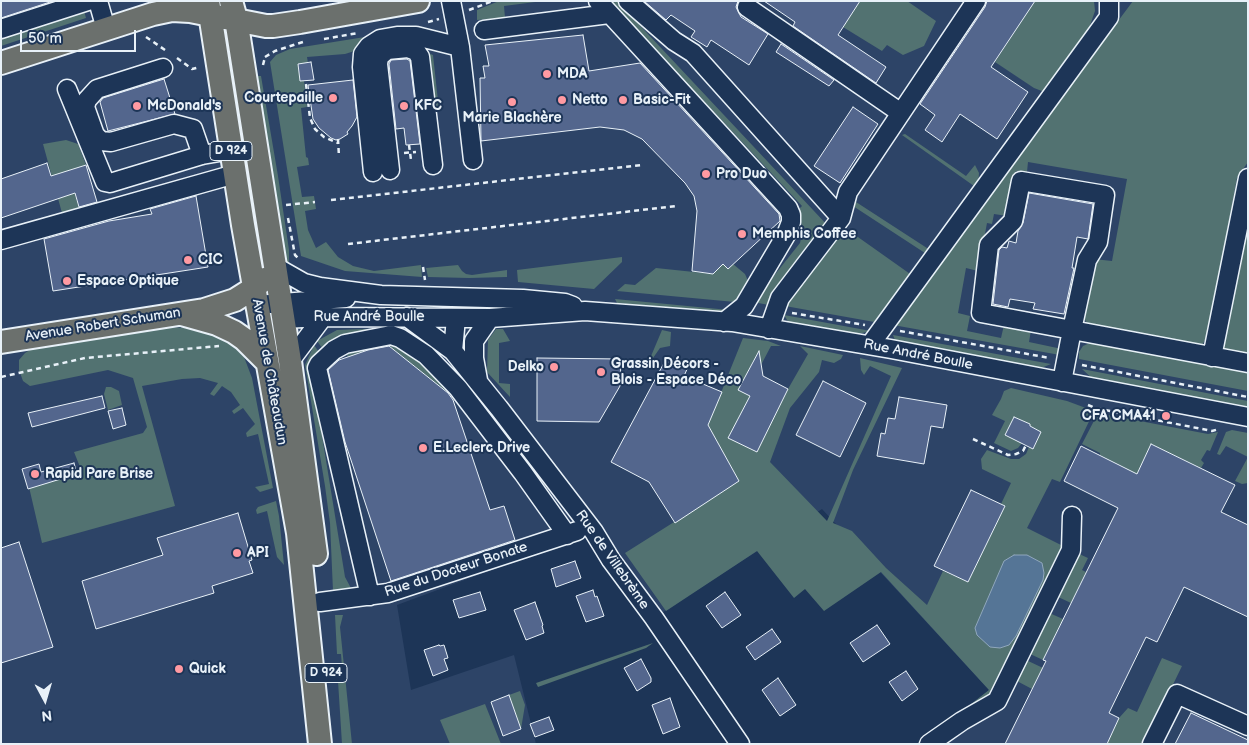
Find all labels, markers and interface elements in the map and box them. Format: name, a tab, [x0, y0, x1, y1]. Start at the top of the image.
scale bar	[22, 20, 139, 52]
text: 50 m	[28, 29, 62, 48]
place label: MDA	[557, 66, 587, 82]
marker: MDA	[541, 68, 553, 80]
place label: Courtepaille	[244, 90, 323, 106]
marker: Courtepaille	[327, 92, 339, 104]
place label: Netto	[572, 92, 608, 108]
place label: Basic-Fit	[633, 92, 691, 108]
marker: Netto	[556, 94, 568, 106]
marker: Basic-Fit	[617, 94, 629, 106]
marker: Marie Blachère	[506, 96, 518, 108]
place label: McDonald's	[147, 98, 221, 114]
place label: KFC	[414, 98, 442, 114]
marker: McDonald's	[131, 100, 143, 112]
marker: KFC	[398, 100, 410, 112]
place label: Marie Blachère	[462, 110, 562, 126]
road number: D 924	[210, 142, 252, 160]
place label: Pro Duo	[716, 166, 767, 182]
marker: Pro Duo	[700, 168, 712, 180]
place label: Memphis Coffee	[752, 226, 856, 242]
marker: Memphis Coffee	[736, 228, 748, 240]
place label: CIC	[198, 252, 223, 268]
marker: CIC	[182, 254, 194, 266]
place label: Espace Optique	[77, 273, 179, 289]
marker: Espace Optique	[61, 275, 73, 287]
street label: Avenue de Châteaudun	[248, 298, 290, 446]
street label: Avenue Robert Schuman	[24, 304, 182, 346]
street label: Rue André Boulle	[314, 309, 424, 325]
street label: Rue André Boulle	[862, 336, 974, 374]
place label: Grassin Décors - Blois - Espace Déco	[611, 356, 741, 388]
place label: Delko	[508, 359, 544, 375]
marker: Delko	[548, 361, 560, 373]
marker: Grassin Décors - Blois - Espace Déco	[595, 366, 607, 378]
place label: CFA CMA41	[1082, 408, 1156, 424]
marker: CFA CMA41	[1160, 410, 1172, 422]
place label: E.Leclerc Drive	[433, 440, 530, 456]
marker: E.Leclerc Drive	[417, 442, 429, 454]
place label: Rapid Pare Brise	[45, 466, 153, 482]
marker: Rapid Pare Brise	[29, 468, 41, 480]
street label: Rue de Villebrème	[571, 507, 653, 613]
street label: Rue du Docteur Bonate	[382, 539, 530, 601]
place label: API	[247, 545, 269, 561]
marker: API	[231, 547, 243, 559]
place label: Quick	[189, 661, 226, 677]
marker: Quick	[173, 663, 185, 675]
road number: D 924	[305, 664, 347, 682]
north arrow	[20, 675, 70, 725]
text: N	[41, 706, 53, 724]

